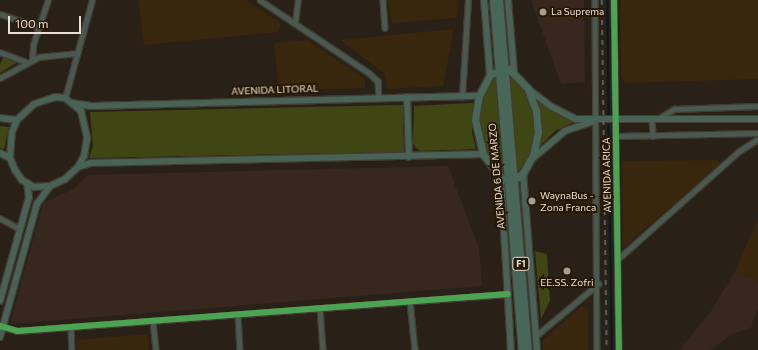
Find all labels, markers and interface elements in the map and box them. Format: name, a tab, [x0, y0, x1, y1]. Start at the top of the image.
place label: La Suprema	[551, 6, 604, 18]
marker: La Suprema	[538, 7, 548, 17]
scale bar	[10, 8, 83, 34]
text: 100 m	[15, 16, 49, 30]
street label: AVENIDA LITORAL	[231, 82, 319, 98]
street label: AVENIDA 6 DE MARZO	[486, 123, 508, 229]
street label: AVENIDA ARICA	[600, 137, 614, 213]
place label: WaynaBus - Zona Franca	[540, 189, 596, 212]
marker: WaynaBus - Zona Franca	[527, 196, 537, 206]
road number: F1	[512, 257, 530, 271]
marker: EE.SS. Zofri	[562, 266, 572, 276]
place label: EE.SS. Zofri	[540, 277, 594, 289]

